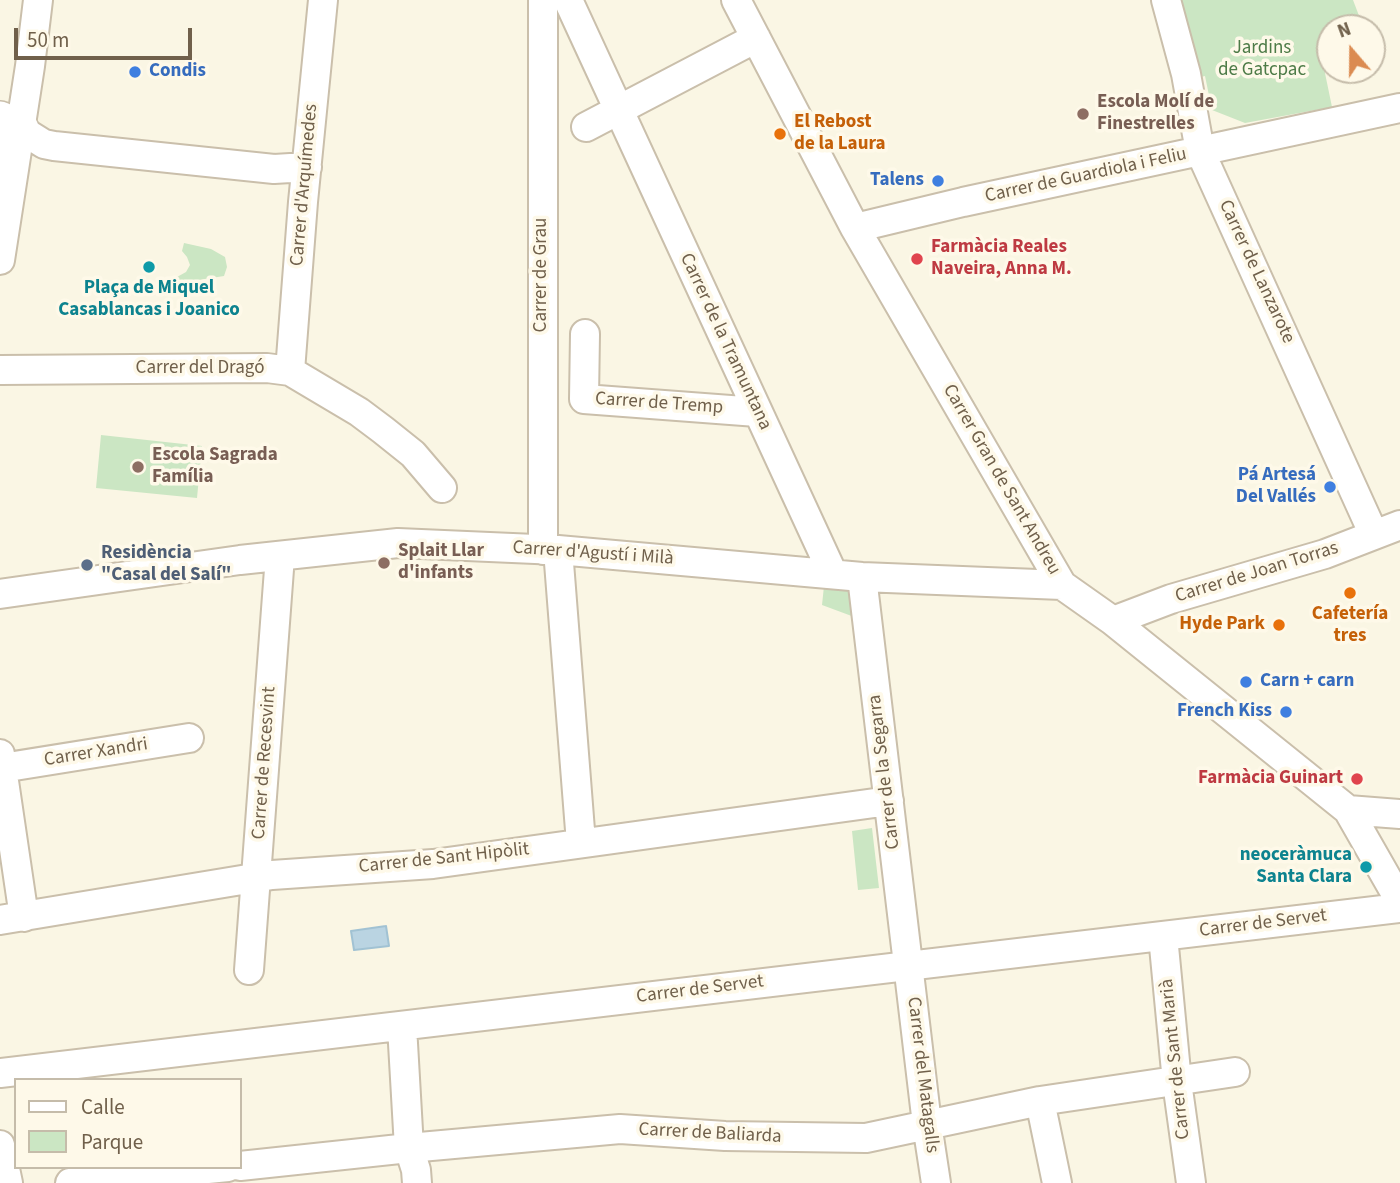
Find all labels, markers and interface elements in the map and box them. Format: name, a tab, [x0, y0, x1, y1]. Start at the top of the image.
scale bar	[18, 14, 196, 58]
north arrow	[1316, 14, 1386, 84]
text: N	[1334, 16, 1355, 46]
text: 50 m	[27, 25, 69, 55]
park label: Jardins de Gatcpac	[1218, 38, 1306, 82]
place label: Condis	[149, 61, 206, 83]
marker: Condis	[127, 64, 143, 80]
place label: Escola Molí de Finestrelles	[1097, 92, 1214, 136]
street label: Carrer d'Arquímedes	[287, 103, 323, 267]
marker: Escola Molí de Finestrelles	[1075, 106, 1091, 122]
place label: El Rebost de la Laura	[794, 112, 885, 156]
marker: El Rebost de la Laura	[772, 126, 788, 142]
street label: Carrer de Guardiola i Feliu	[983, 143, 1189, 209]
place label: Talens	[870, 170, 924, 192]
marker: Talens	[930, 173, 946, 189]
street label: Carrer de Lanzarote	[1213, 197, 1299, 347]
street label: Carrer de Grau	[531, 218, 553, 332]
place label: Farmàcia Reales Naveira, Anna M.	[931, 237, 1072, 281]
street label: Carrer de la Tramuntana	[674, 250, 776, 434]
marker: Farmàcia Reales Naveira, Anna M.	[909, 251, 925, 267]
marker: Plaça de Miquel Casablancas i Joanico	[141, 259, 157, 275]
place label: Plaça de Miquel Casablancas i Joanico	[58, 278, 240, 322]
street label: Carrer del Dragó	[136, 358, 264, 380]
street label: Carrer Gran de Sant Andreu	[937, 381, 1065, 579]
street label: Carrer de Tremp	[594, 388, 724, 420]
place label: Escola Sagrada Família	[152, 445, 278, 489]
marker: Escola Sagrada Família	[130, 459, 146, 475]
place label: Pá Artesá Del Vallés	[1236, 465, 1316, 509]
marker: Pá Artesá Del Vallés	[1322, 479, 1338, 495]
street label: Carrer d'Agustí i Milà	[512, 537, 674, 571]
street label: Carrer de Joan Torras	[1173, 537, 1341, 609]
place label: Splait Llar d'infants	[398, 541, 484, 585]
place label: Residència "Casal del Salí"	[101, 543, 231, 587]
marker: Splait Llar d'infants	[376, 555, 392, 571]
marker: Residència "Casal del Salí"	[79, 557, 95, 573]
marker: Cafetería tres	[1342, 585, 1358, 601]
place label: Cafetería tres	[1312, 604, 1388, 648]
place label: Hyde Park	[1179, 614, 1265, 636]
marker: Hyde Park	[1271, 617, 1287, 633]
place label: Carn + carn	[1260, 671, 1354, 693]
marker: Carn + carn	[1238, 674, 1254, 690]
street label: Carrer de Recesvint	[248, 686, 282, 840]
street label: Carrer de la Segarra	[864, 693, 906, 851]
place label: French Kiss	[1177, 701, 1272, 723]
marker: French Kiss	[1278, 704, 1294, 720]
street label: Carrer Xandri	[43, 734, 149, 772]
place label: Farmàcia Guinart	[1198, 768, 1343, 790]
marker: Farmàcia Guinart	[1349, 771, 1365, 787]
street label: Carrer de Sant Hipòlit	[358, 839, 530, 879]
place label: neoceràmuca Santa Clara	[1240, 845, 1352, 889]
marker: neoceràmuca Santa Clara	[1358, 859, 1374, 875]
street label: Carrer de Servet	[1198, 905, 1328, 943]
street label: Carrer de Servet	[635, 971, 765, 1009]
street label: Carrer de Sant Marià	[1156, 977, 1196, 1141]
street label: Carrer del Matagalls	[901, 996, 943, 1154]
legend	[14, 1078, 242, 1169]
text: Calle	[81, 1092, 125, 1122]
street label: Carrer de Baliarda	[638, 1119, 782, 1149]
text: Parque	[81, 1127, 143, 1157]

